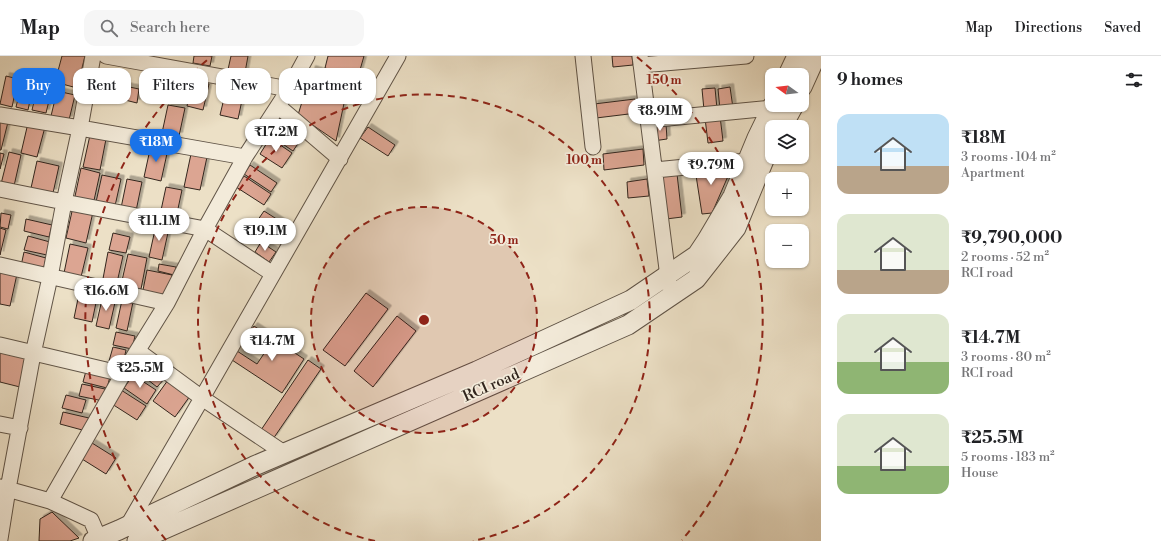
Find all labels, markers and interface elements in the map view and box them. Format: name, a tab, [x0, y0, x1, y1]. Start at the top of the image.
search box	[84, 10, 364, 46]
text: Map	[20, 16, 60, 40]
icon: search	[98, 17, 120, 39]
text: Search here	[130, 18, 210, 37]
text: Map	[965, 19, 993, 37]
text: Directions	[1015, 19, 1082, 37]
text: Saved	[1104, 19, 1141, 37]
chip: Buy	[12, 68, 65, 104]
chip: Rent	[73, 68, 131, 104]
chip: Filters	[139, 68, 208, 104]
chip: New	[216, 68, 271, 104]
chip: Apartment	[279, 68, 376, 104]
north arrow	[765, 68, 809, 112]
map controls	[765, 68, 809, 268]
text: 9 homes	[837, 69, 903, 91]
icon: filters	[1123, 69, 1145, 91]
text: 150 m	[647, 73, 681, 88]
pin: ₹8.91M	[627, 98, 693, 132]
text: ₹8.91M	[637, 103, 683, 119]
pin: ₹17.2M	[243, 119, 309, 153]
button: layers	[765, 120, 809, 164]
text: ₹17.2M	[254, 124, 298, 140]
text: ₹18M	[961, 127, 1006, 149]
pin: ₹18M	[132, 129, 180, 163]
icon: home	[869, 130, 917, 178]
text: ₹18M	[139, 134, 173, 150]
text: 3 rooms · 104 m²	[961, 149, 1056, 165]
pin: ₹9.79M	[678, 152, 744, 186]
text: 100 m	[566, 153, 602, 168]
text: ₹9.79M	[687, 157, 735, 173]
text: Apartment	[961, 165, 1025, 181]
button: +	[765, 172, 809, 216]
pin: ₹11.1M	[126, 208, 192, 242]
text: ₹11.1M	[138, 213, 180, 229]
pin: ₹19.1M	[232, 218, 298, 252]
text: ₹19.1M	[243, 223, 287, 239]
button: −	[765, 224, 809, 268]
text: ₹9,790,000	[961, 227, 1062, 249]
icon: home	[869, 230, 917, 278]
text: 50 m	[489, 233, 519, 248]
text: 2 rooms · 52 m²	[961, 249, 1049, 265]
text: RCI road	[961, 265, 1013, 281]
pin: ₹16.6M	[73, 278, 139, 312]
text: ₹16.6M	[83, 283, 129, 299]
centre of rings	[417, 313, 431, 327]
text: ₹14.7M	[961, 327, 1021, 349]
pin: ₹14.7M	[239, 328, 305, 362]
icon: home	[869, 330, 917, 378]
text: ₹14.7M	[249, 333, 295, 349]
text: 3 rooms · 80 m²	[961, 349, 1051, 365]
pin: ₹25.5M	[107, 355, 173, 389]
text: ₹25.5M	[116, 360, 164, 376]
street label: RCI road	[460, 364, 523, 406]
text: RCI road	[961, 365, 1013, 381]
text: ₹25.5M	[961, 427, 1023, 449]
icon: home	[869, 430, 917, 478]
text: 5 rooms · 183 m²	[961, 449, 1055, 465]
text: House	[961, 465, 998, 481]

